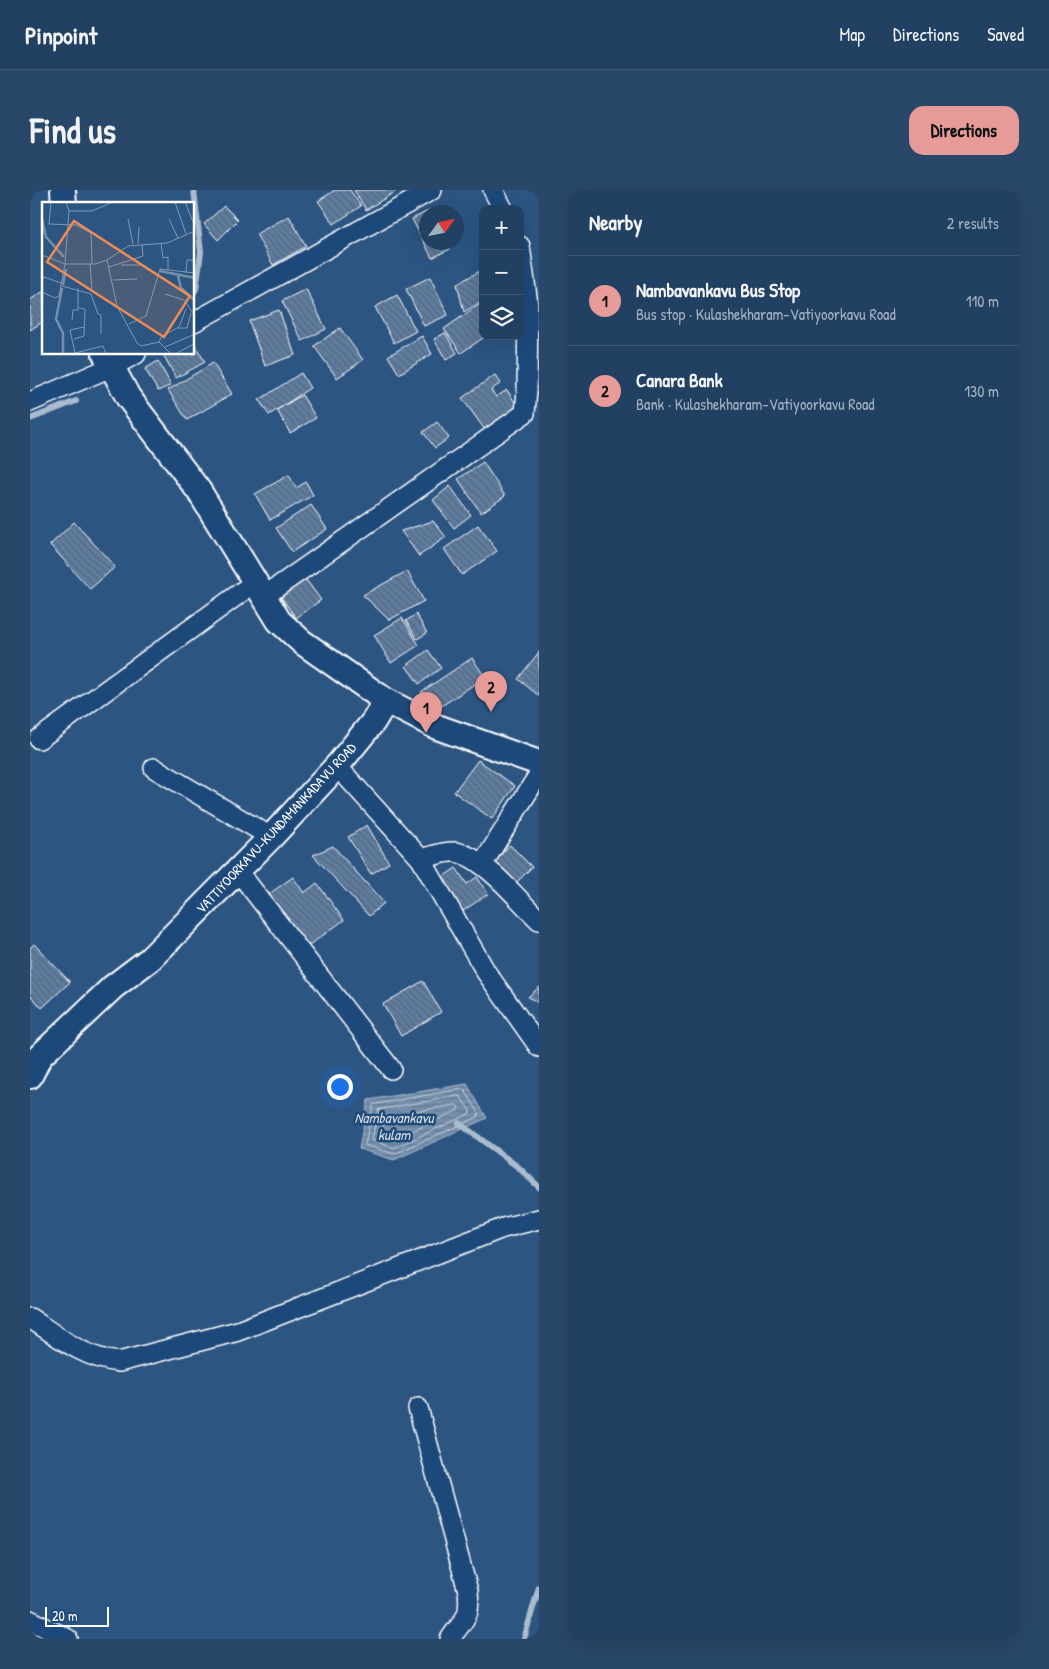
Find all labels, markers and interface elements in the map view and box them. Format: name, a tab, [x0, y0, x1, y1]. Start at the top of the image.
text: Pinpoint	[25, 19, 97, 51]
text: Map	[840, 22, 865, 47]
text: Directions	[893, 22, 959, 47]
text: Saved	[987, 22, 1024, 47]
button: Directions	[909, 106, 1019, 155]
text: Find us	[30, 107, 116, 154]
inset map	[42, 202, 195, 355]
north arrow	[419, 205, 464, 250]
map controls	[479, 205, 524, 340]
button: +	[479, 205, 524, 250]
text: Nearby	[589, 208, 642, 237]
text: 2 results	[947, 212, 999, 234]
button: −	[479, 250, 524, 295]
text: Nambavankavu Bus Stop	[636, 277, 800, 303]
text: 1	[602, 290, 608, 312]
text: 110 m	[966, 290, 999, 312]
button: layers	[479, 295, 524, 340]
text: Bus stop · Kulashekharam-Vatiyoorkavu Road	[636, 303, 896, 325]
text: Canara Bank	[636, 367, 723, 393]
text: 2	[601, 380, 609, 402]
text: 130 m	[964, 380, 999, 402]
text: Bank · Kulashekharam-Vatiyoorkavu Road	[636, 393, 875, 415]
pin: 2	[475, 671, 507, 712]
pin: 1	[410, 692, 442, 733]
street label: VATTIYOORKAVU-KUNDAMANKADAVU ROAD	[191, 738, 360, 917]
your location	[327, 1074, 353, 1100]
water label: Nambavankavu kulam	[355, 1107, 434, 1145]
scale bar	[45, 1604, 109, 1627]
text: 20 m	[52, 1606, 78, 1625]

